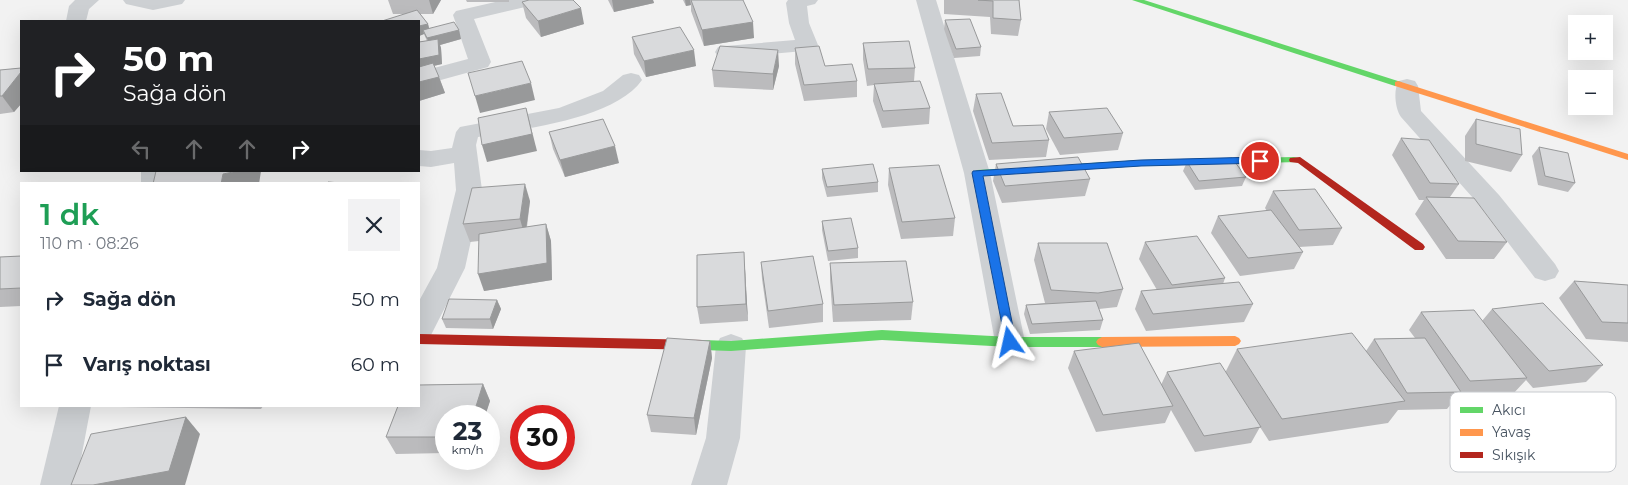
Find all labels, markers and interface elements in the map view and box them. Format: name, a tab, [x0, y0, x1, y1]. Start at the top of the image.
map controls	[1568, 15, 1613, 115]
button: +	[1568, 15, 1613, 60]
text: 50 m	[123, 37, 214, 80]
icon: right	[40, 40, 105, 105]
button: −	[1568, 70, 1613, 115]
text: Sağa dön	[123, 80, 227, 107]
icon: left	[127, 135, 155, 163]
icon: ahead	[180, 135, 208, 163]
icon: ahead	[233, 135, 261, 163]
icon: right	[286, 135, 314, 163]
pin	[1239, 140, 1281, 182]
icon: arrive	[1246, 147, 1274, 175]
text: 1 dk	[40, 196, 99, 233]
button: close	[348, 199, 400, 251]
text: 110 m · 08:26	[40, 234, 139, 253]
icon: right	[40, 286, 68, 314]
text: Sağa dön	[83, 288, 176, 311]
text: 50 m	[352, 288, 400, 311]
position arrow	[983, 315, 1035, 367]
icon: arrive	[40, 351, 68, 379]
text: Varış noktası	[83, 353, 211, 376]
text: 60 m	[351, 353, 400, 376]
legend	[1450, 392, 1616, 472]
text: Akıcı	[1492, 401, 1526, 419]
speed limit sign: 30	[510, 405, 575, 470]
text: 23	[453, 416, 482, 446]
text: Yavaş	[1492, 423, 1531, 441]
text: km/h	[451, 442, 484, 457]
text: Sıkışık	[1492, 446, 1536, 464]

